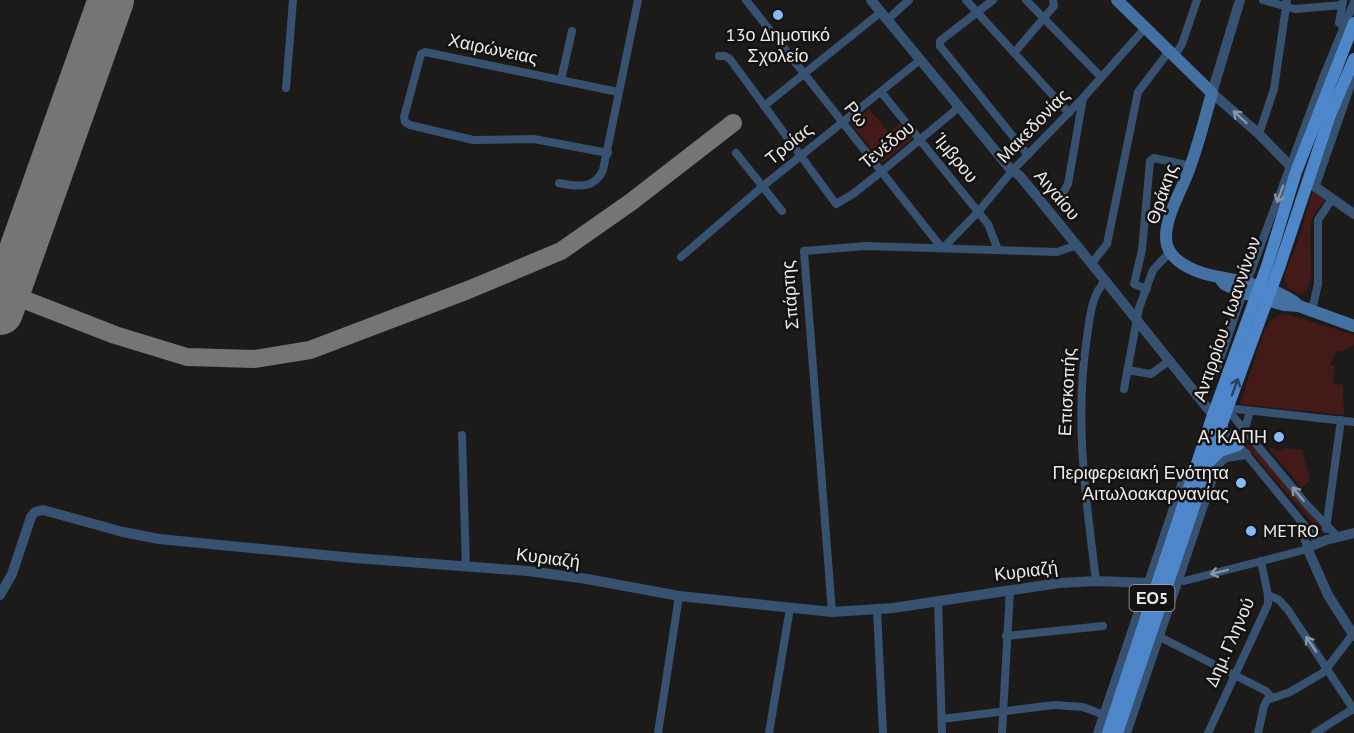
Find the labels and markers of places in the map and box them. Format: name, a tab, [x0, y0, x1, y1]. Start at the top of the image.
marker: 13ο Δημοτικό Σχολείο	[771, 8, 785, 22]
place label: 13ο Δημοτικό Σχολείο	[726, 23, 830, 67]
place label: Α' ΚΑΠΗ	[1198, 425, 1267, 448]
marker: Α' ΚΑΠΗ	[1272, 430, 1286, 444]
place label: Περιφερειακή Ενότητα Αιτωλοακαρνανίας	[1052, 461, 1229, 505]
marker: Περιφερειακή Ενότητα Αιτωλοακαρνανίας	[1234, 476, 1248, 490]
place label: METRO	[1263, 519, 1319, 542]
marker: METRO	[1244, 524, 1258, 538]

